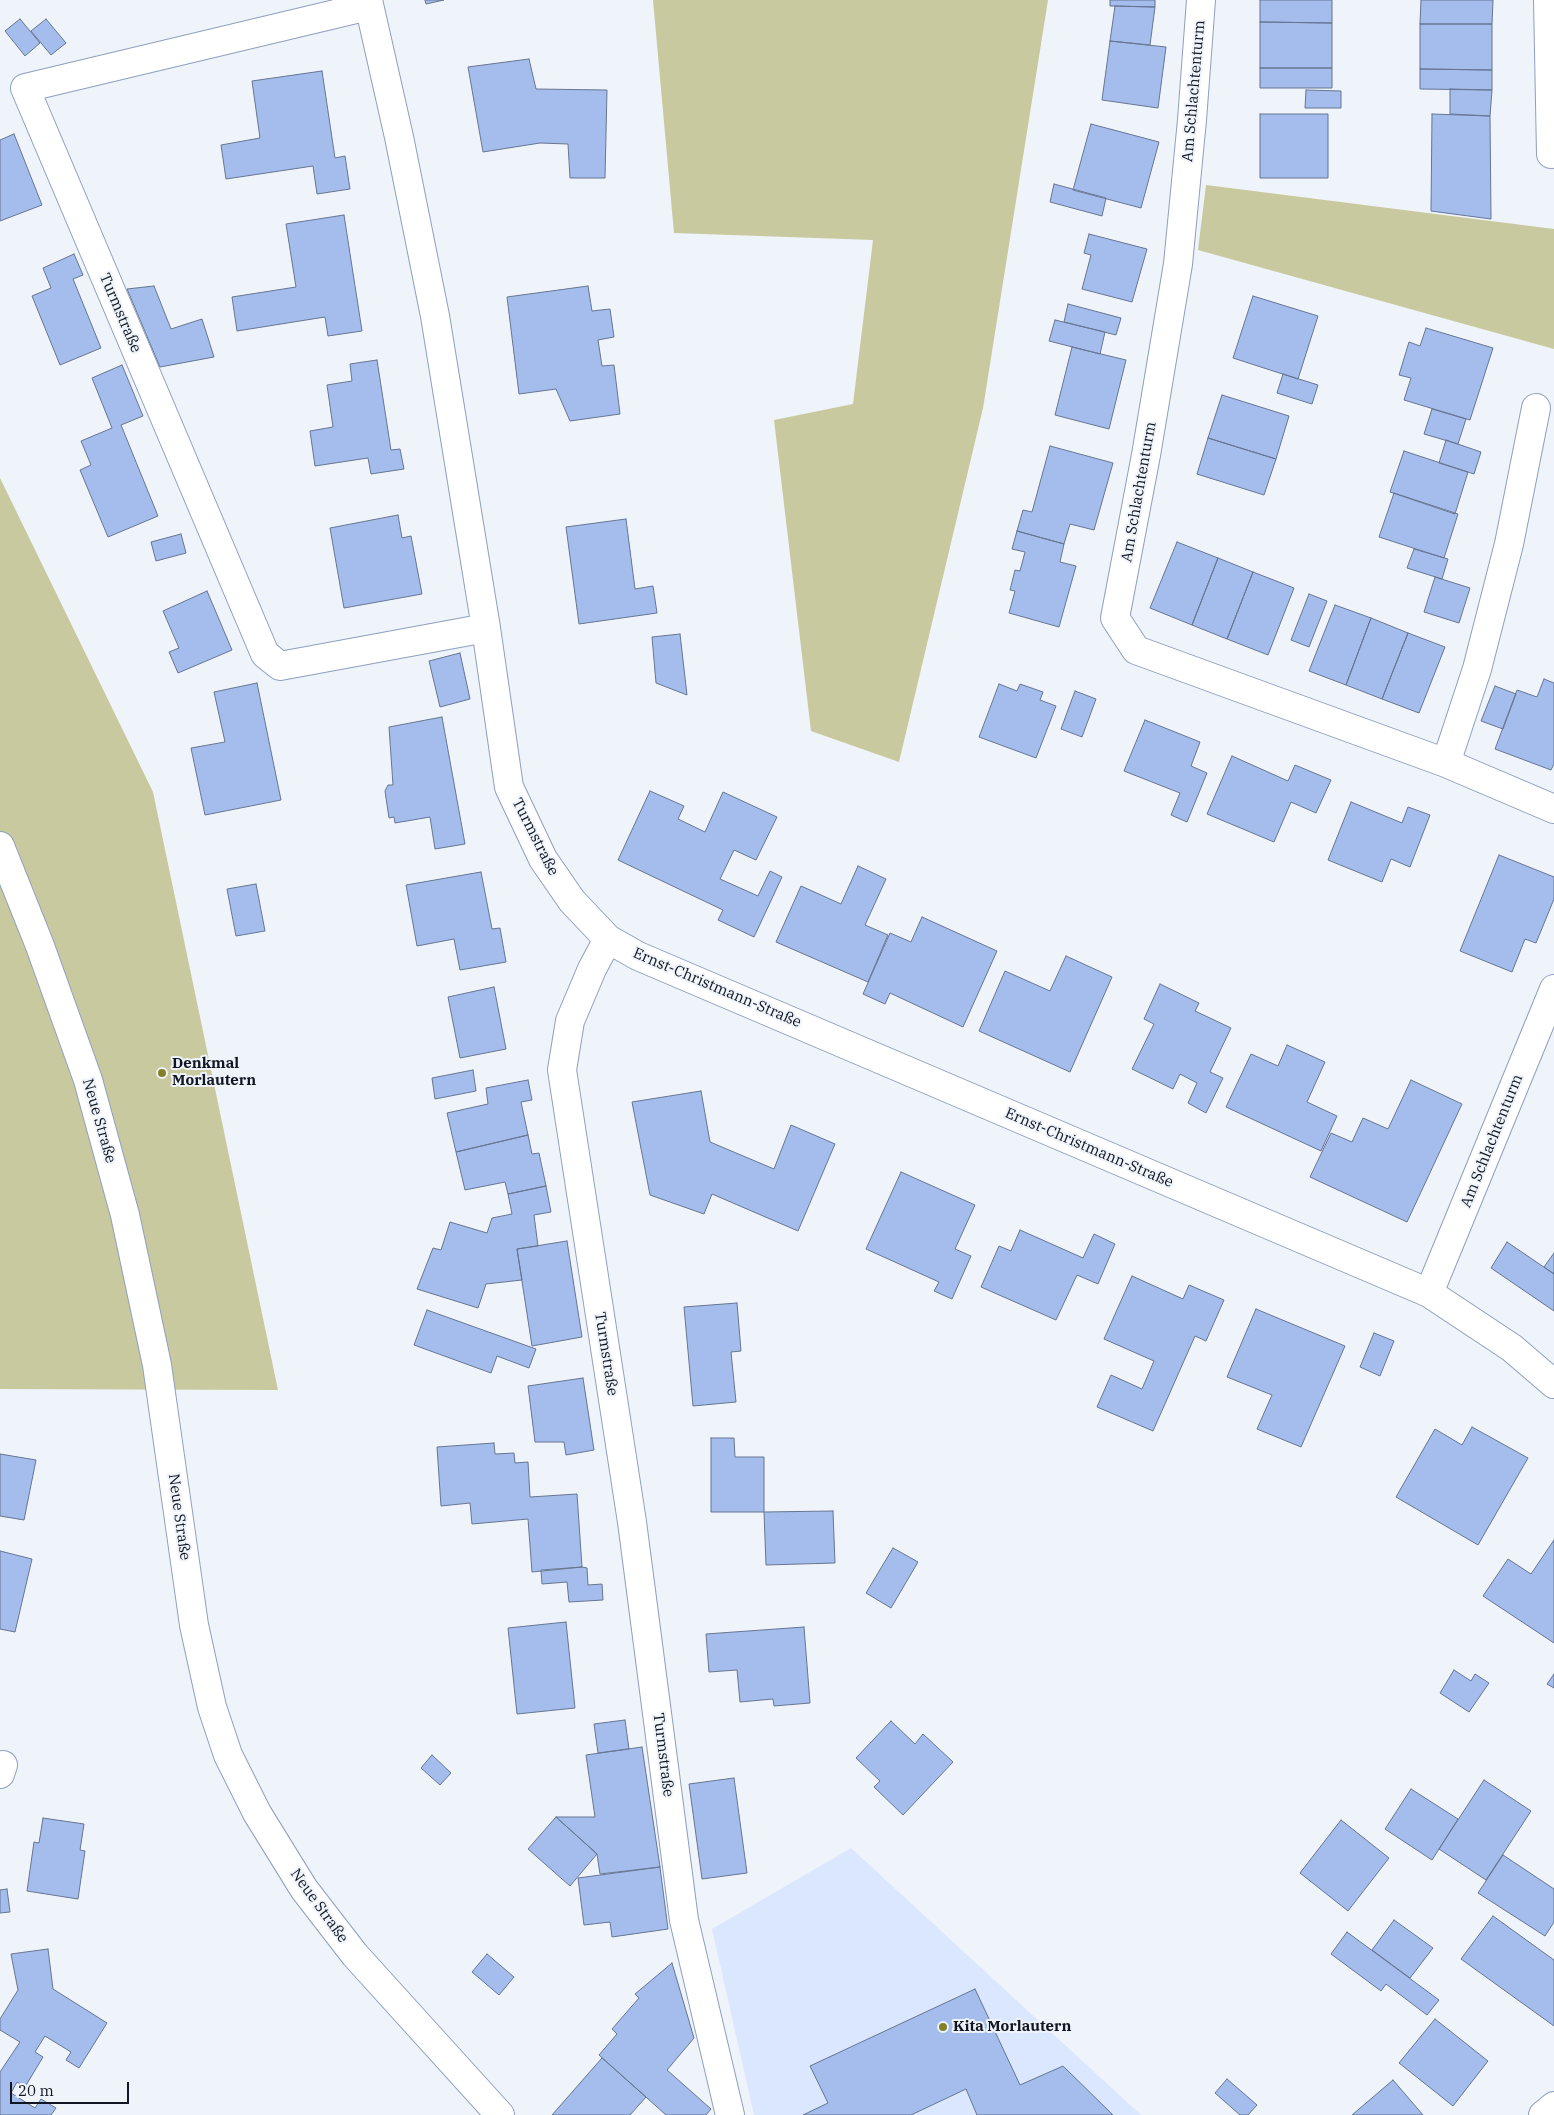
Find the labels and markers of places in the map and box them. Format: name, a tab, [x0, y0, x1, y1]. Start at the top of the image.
place label: Denkmal Morlautern	[172, 1055, 256, 1090]
marker: Denkmal Morlautern	[156, 1067, 168, 1079]
place label: Kita Morlautern	[953, 2018, 1071, 2036]
marker: Kita Morlautern	[937, 2021, 949, 2033]

